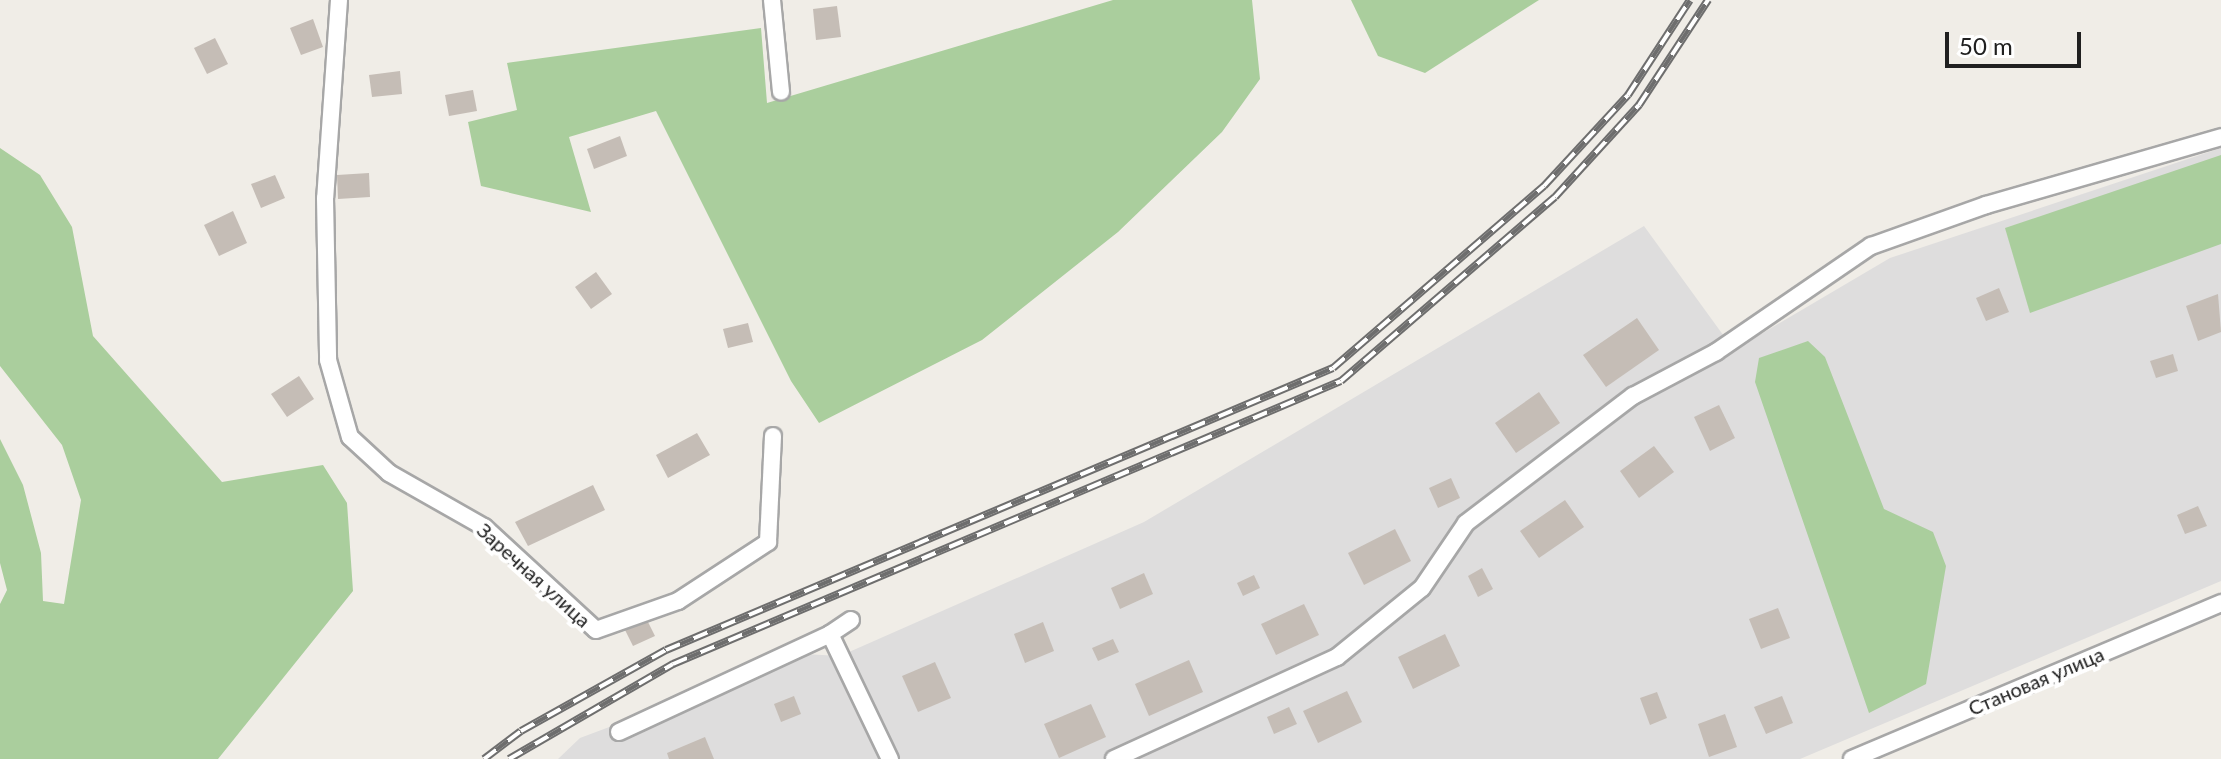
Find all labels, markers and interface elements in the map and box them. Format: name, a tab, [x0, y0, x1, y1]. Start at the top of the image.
scale bar	[1949, 16, 2085, 66]
text: 50 m	[1959, 31, 2013, 60]
street label: Заречная улица	[472, 518, 596, 632]
street label: Становая улица	[1965, 642, 2107, 720]

